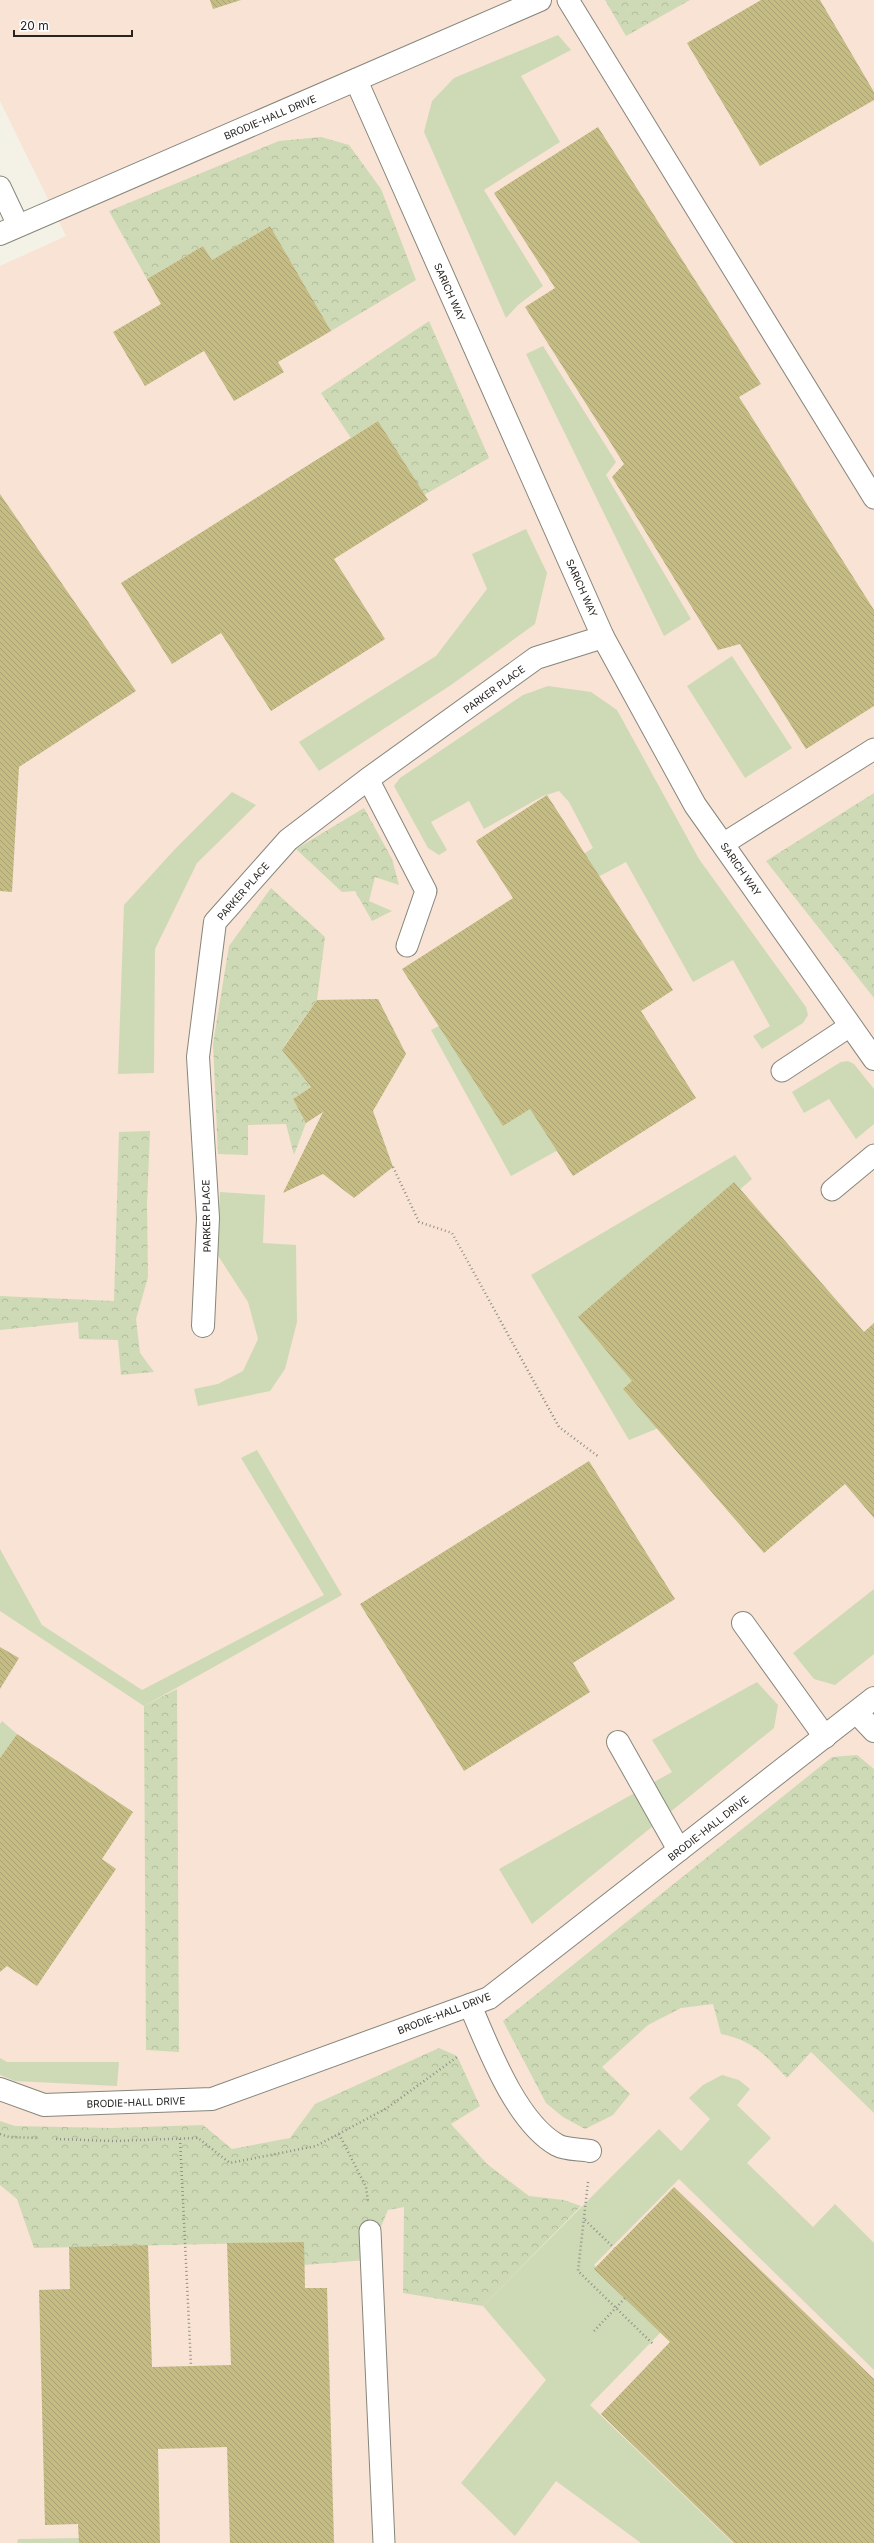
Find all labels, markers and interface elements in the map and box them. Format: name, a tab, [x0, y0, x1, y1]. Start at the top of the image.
scale bar	[14, 12, 132, 38]
text: 20 m	[20, 18, 49, 33]
street label: BRODIE-HALL DRIVE	[222, 92, 318, 142]
street label: SARICH WAY	[432, 261, 468, 323]
street label: SARICH WAY	[564, 557, 600, 619]
street label: PARKER PLACE	[461, 663, 527, 715]
street label: SARICH WAY	[718, 840, 764, 898]
street label: PARKER PLACE	[215, 860, 271, 922]
street label: PARKER PLACE	[199, 1179, 213, 1253]
street label: BRODIE-HALL DRIVE	[665, 1793, 751, 1863]
street label: BRODIE-HALL DRIVE	[396, 1990, 492, 2036]
street label: BRODIE-HALL DRIVE	[86, 2094, 186, 2110]

